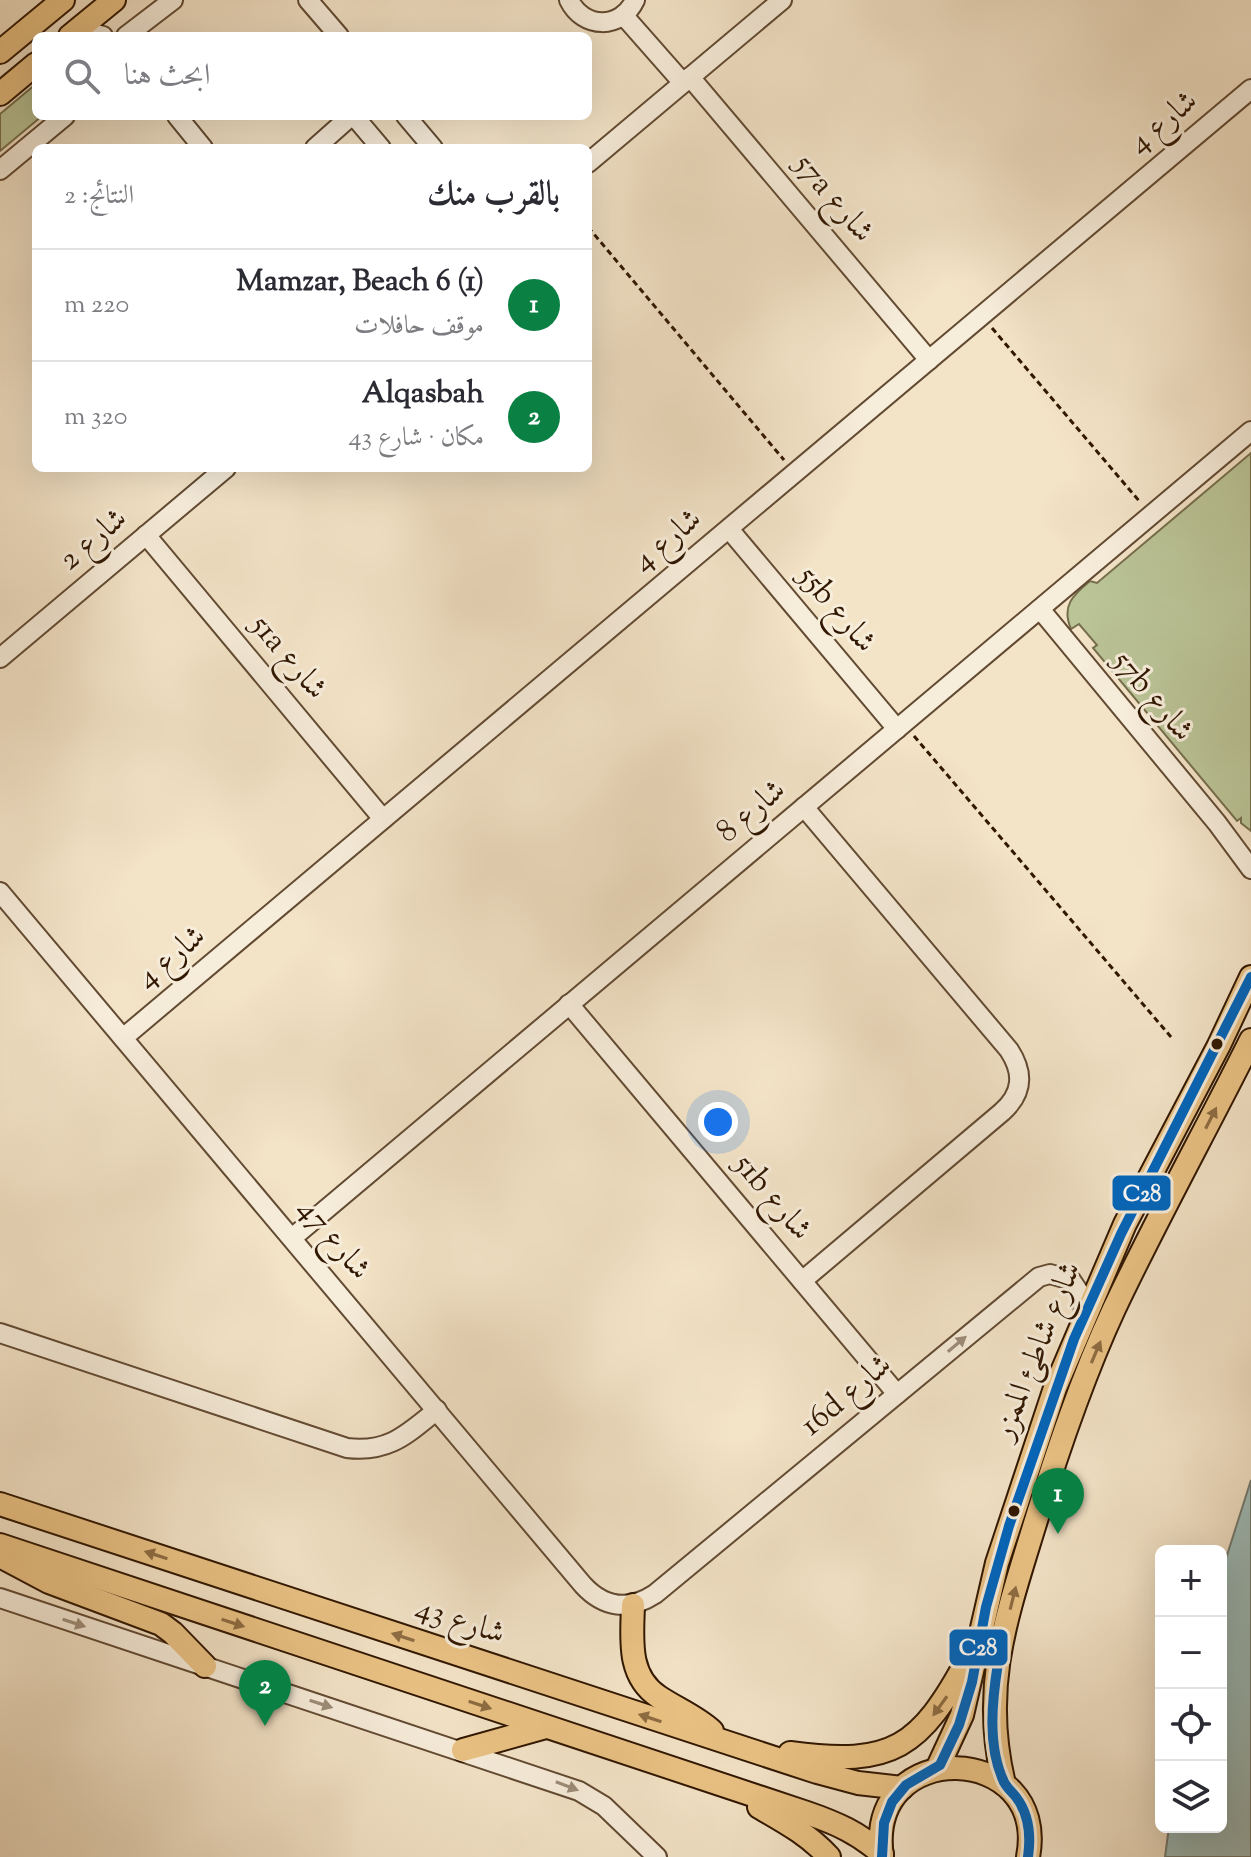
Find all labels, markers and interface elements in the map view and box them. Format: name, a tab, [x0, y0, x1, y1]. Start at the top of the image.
search box	[32, 32, 592, 120]
icon: search	[60, 54, 104, 98]
text: ابحث هنا	[124, 55, 210, 98]
street label: شارع 4	[1119, 80, 1210, 167]
street label: 57a شارع	[780, 143, 884, 254]
text: بالقرب منك	[427, 171, 560, 220]
text: النتائج: 2	[64, 178, 134, 215]
text: Mamzar, Beach 6 (1)	[236, 261, 484, 304]
text: 220 m	[64, 287, 129, 324]
text: 1	[530, 287, 538, 324]
text: موقف حافلات	[354, 308, 484, 345]
text: Alqasbah	[362, 373, 484, 416]
text: 320 m	[64, 399, 128, 436]
text: 2	[528, 399, 540, 436]
text: مكان · شارع 43	[348, 420, 484, 457]
street label: شارع 2	[50, 498, 139, 583]
street label: شارع 4	[623, 498, 714, 585]
street label: 55b شارع	[784, 555, 886, 664]
street label: 51a شارع	[237, 604, 337, 711]
street label: 57b شارع	[1098, 640, 1204, 753]
street label: شارع 8	[707, 769, 797, 856]
street label: شارع 4	[127, 915, 218, 1002]
unlabelled marker	[1209, 1036, 1225, 1052]
your location	[698, 1102, 738, 1142]
one-way arrow	[1204, 1107, 1218, 1130]
street label: 51b شارع	[720, 1143, 822, 1252]
line badge: C28	[1111, 1174, 1172, 1212]
text: C28	[1123, 1180, 1161, 1212]
street label: شارع 47	[284, 1189, 381, 1292]
street label: شارع شاطئ الممزر	[980, 1255, 1096, 1450]
one-way arrow	[947, 1336, 967, 1353]
one-way arrow	[1090, 1340, 1103, 1364]
street label: 16d شارع	[791, 1344, 904, 1449]
pin: 1	[1032, 1468, 1084, 1534]
unlabelled marker	[1006, 1503, 1022, 1519]
map controls	[1155, 1545, 1227, 1833]
button: +	[1155, 1545, 1227, 1617]
one-way arrow	[144, 1549, 168, 1561]
one-way arrow	[1008, 1585, 1020, 1610]
street label: شارع 43	[409, 1586, 511, 1659]
one-way arrow	[62, 1617, 86, 1629]
one-way arrow	[222, 1617, 246, 1630]
button: −	[1155, 1617, 1227, 1689]
line badge: C28	[948, 1628, 1009, 1667]
one-way arrow	[391, 1630, 415, 1642]
text: C28	[959, 1634, 997, 1666]
pin: 2	[239, 1660, 291, 1726]
button: locate	[1155, 1689, 1227, 1761]
one-way arrow	[933, 1696, 948, 1717]
one-way arrow	[309, 1699, 333, 1711]
one-way arrow	[468, 1699, 492, 1712]
one-way arrow	[638, 1711, 662, 1724]
button: layers	[1155, 1761, 1227, 1833]
one-way arrow	[556, 1781, 580, 1793]

